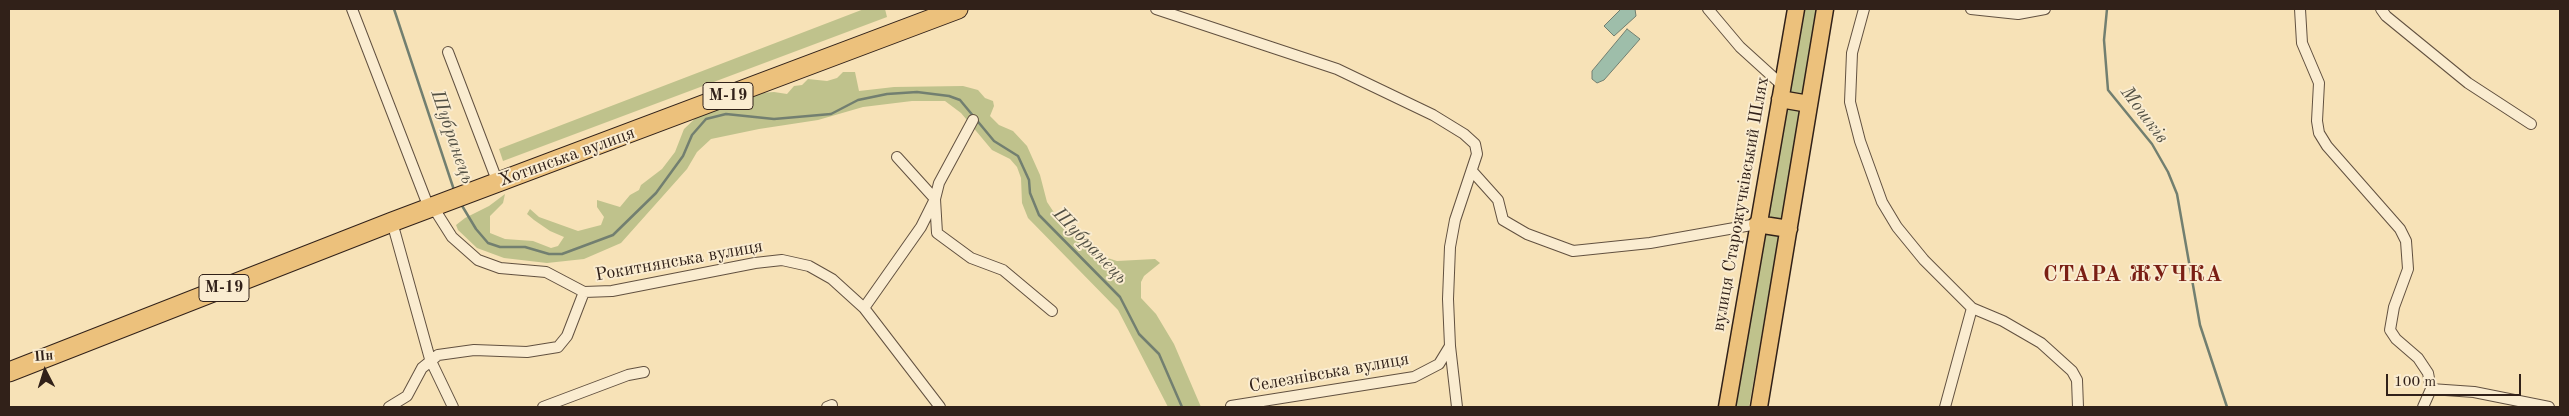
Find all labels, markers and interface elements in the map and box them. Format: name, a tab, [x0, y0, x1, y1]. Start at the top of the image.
street label: вулиця Старожучківський Шлях	[1708, 75, 1774, 333]
road number: М-19	[703, 82, 753, 110]
water label: Мошків	[2115, 82, 2173, 148]
water label: Шубранець	[425, 87, 479, 187]
street label: Хотинська вулиця	[496, 122, 638, 192]
water label: Шубранець	[1048, 203, 1132, 289]
street label: Рокитнянська вулиця	[593, 236, 765, 286]
district label: СТАРА ЖУЧКА	[2042, 262, 2224, 288]
road number: М-19	[199, 274, 249, 302]
north arrow	[20, 346, 70, 396]
text: Пн	[33, 348, 54, 364]
street label: Селезнівська вулиця	[1247, 348, 1411, 398]
scale bar	[2389, 364, 2524, 396]
text: 100 m	[2394, 375, 2436, 390]

